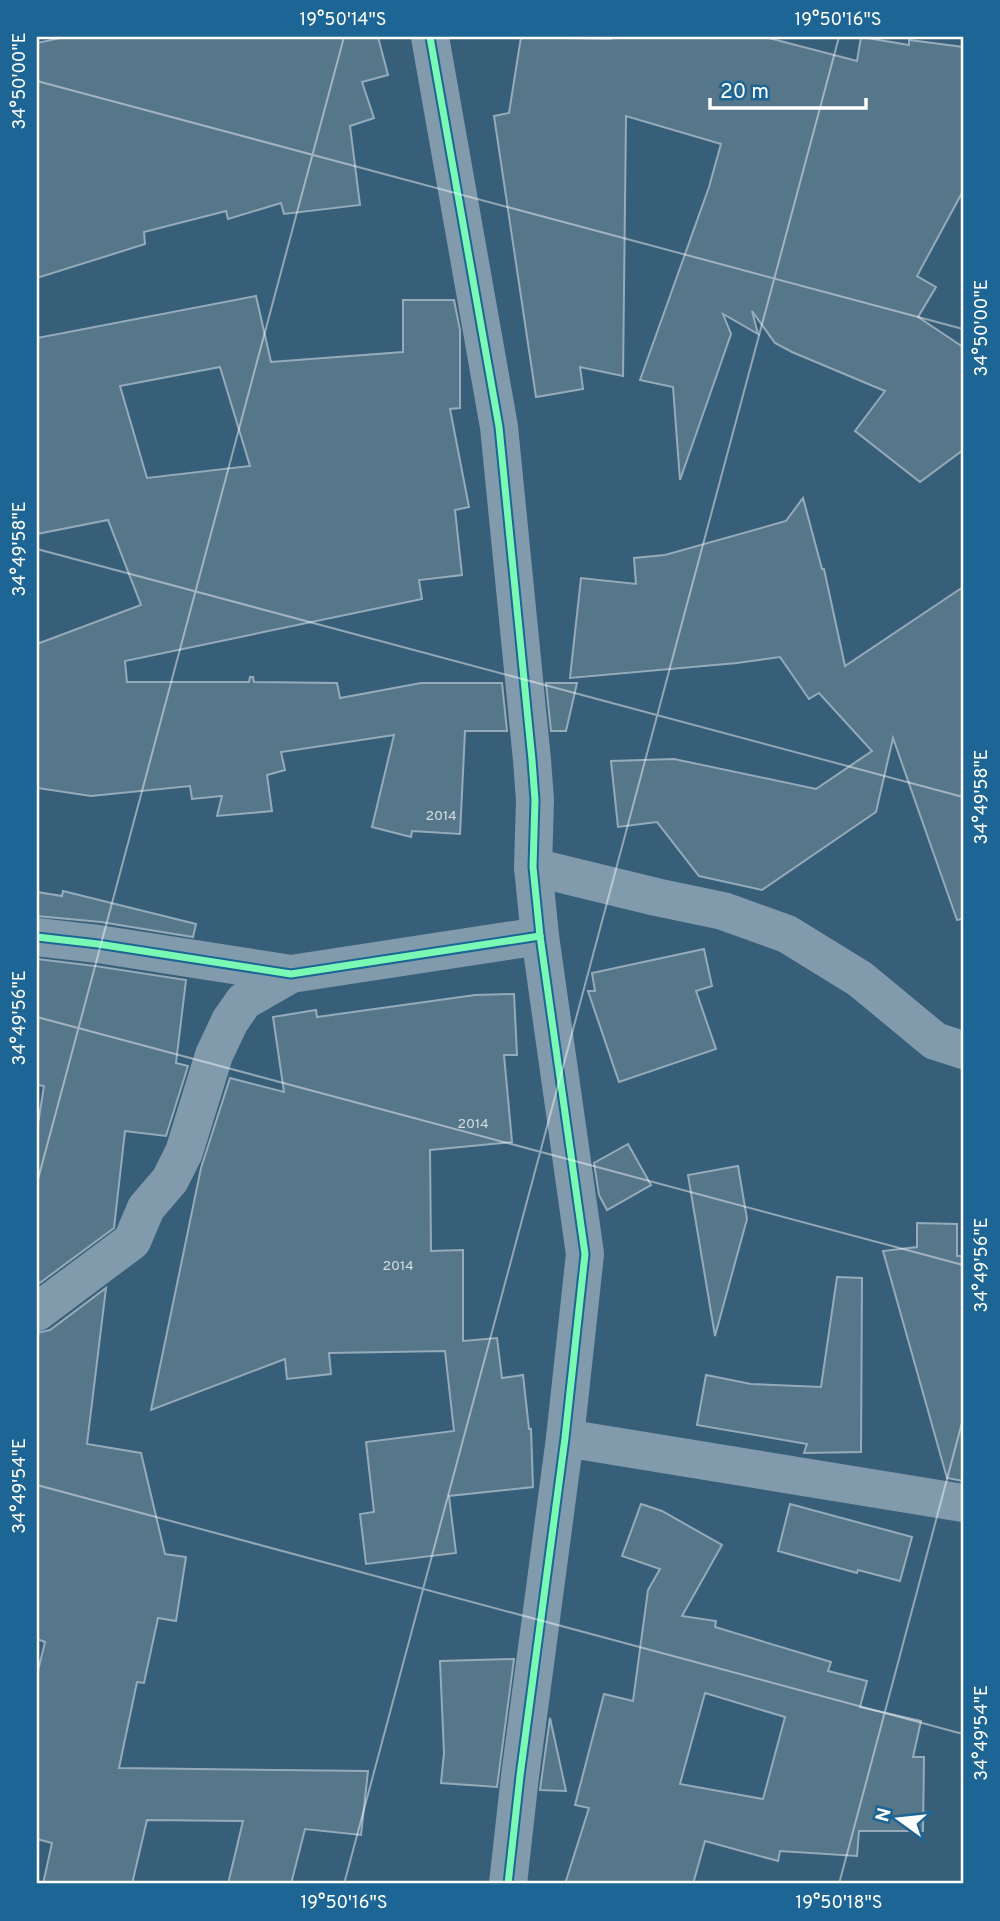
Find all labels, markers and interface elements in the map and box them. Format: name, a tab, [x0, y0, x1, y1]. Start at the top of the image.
text: 19°50'14"S	[300, 9, 386, 32]
text: 19°50'16"S	[795, 9, 881, 32]
text: 34°50'00"E	[9, 33, 32, 129]
scale bar	[710, 66, 865, 110]
text: 20 m	[720, 79, 769, 106]
text: 34°50'00"E	[971, 280, 994, 376]
text: 34°49'58"E	[9, 501, 32, 597]
text: 34°49'58"E	[971, 749, 994, 845]
house number: 2014	[425, 808, 457, 825]
text: 34°49'56"E	[9, 971, 32, 1065]
house number: 2014	[457, 1116, 489, 1133]
text: 34°49'56"E	[971, 1218, 994, 1312]
house number: 2014	[382, 1258, 414, 1275]
text: 34°49'54"E	[9, 1438, 32, 1534]
text: 34°49'54"E	[971, 1685, 994, 1781]
north arrow	[864, 1784, 934, 1854]
text: N	[871, 1805, 898, 1825]
text: 19°50'16"S	[301, 1892, 387, 1915]
text: 19°50'18"S	[795, 1892, 883, 1915]

